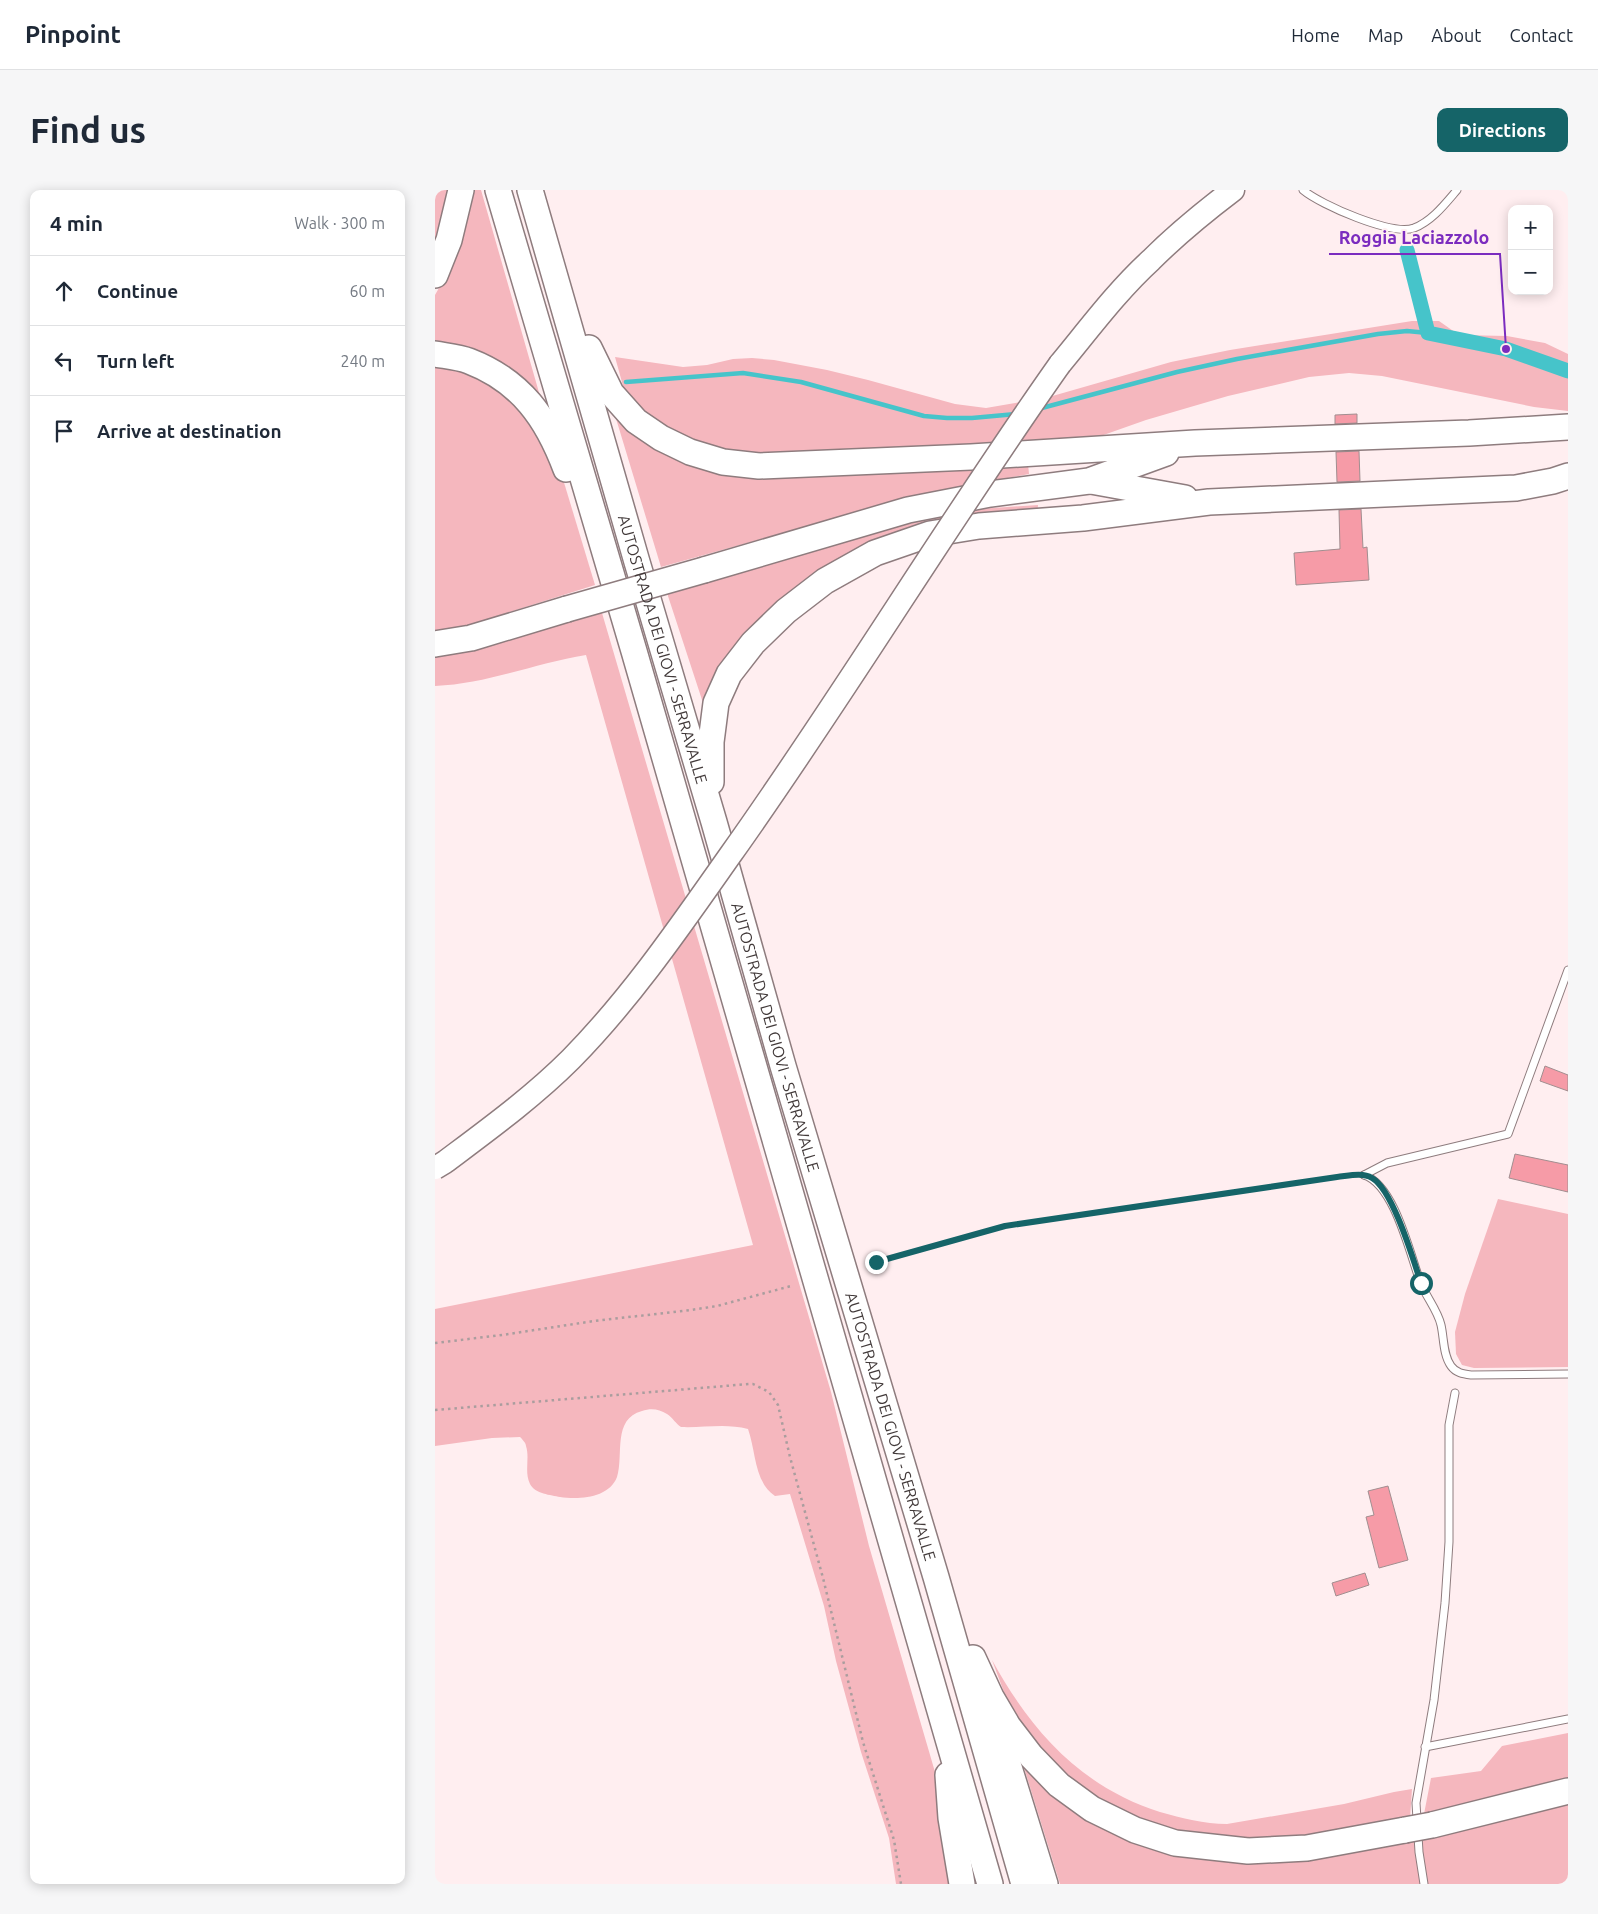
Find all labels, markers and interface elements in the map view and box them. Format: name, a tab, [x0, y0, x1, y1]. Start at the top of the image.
text: Pinpoint	[25, 21, 121, 48]
text: Home	[1291, 25, 1340, 45]
text: Map	[1368, 25, 1403, 45]
text: About	[1431, 25, 1481, 45]
text: Contact	[1509, 25, 1573, 45]
button: Directions	[1437, 108, 1568, 152]
text: Find us	[30, 110, 146, 150]
map controls	[1508, 205, 1553, 295]
button: +	[1508, 205, 1553, 250]
text: 4 min	[50, 211, 103, 235]
text: Walk · 300 m	[294, 214, 385, 232]
callout: Roggia Laciazzolo	[1329, 221, 1500, 254]
text: Roggia Laciazzolo	[1339, 227, 1489, 247]
button: −	[1508, 250, 1553, 295]
icon: ahead	[50, 277, 78, 305]
text: Continue	[97, 280, 178, 302]
text: 60 m	[349, 282, 385, 300]
icon: left	[50, 347, 78, 375]
text: Turn left	[97, 350, 175, 372]
text: 240 m	[340, 352, 385, 370]
icon: arrive	[50, 417, 78, 445]
text: Arrive at destination	[97, 420, 282, 442]
street label: AUTOSTRADA DEI GIOVI - SERRAVALLE	[615, 513, 711, 786]
street label: AUTOSTRADA DEI GIOVI - SERRAVALLE	[728, 900, 823, 1174]
route end	[865, 1251, 888, 1274]
route start	[1410, 1272, 1433, 1295]
street label: AUTOSTRADA DEI GIOVI - SERRAVALLE	[842, 1290, 940, 1563]

